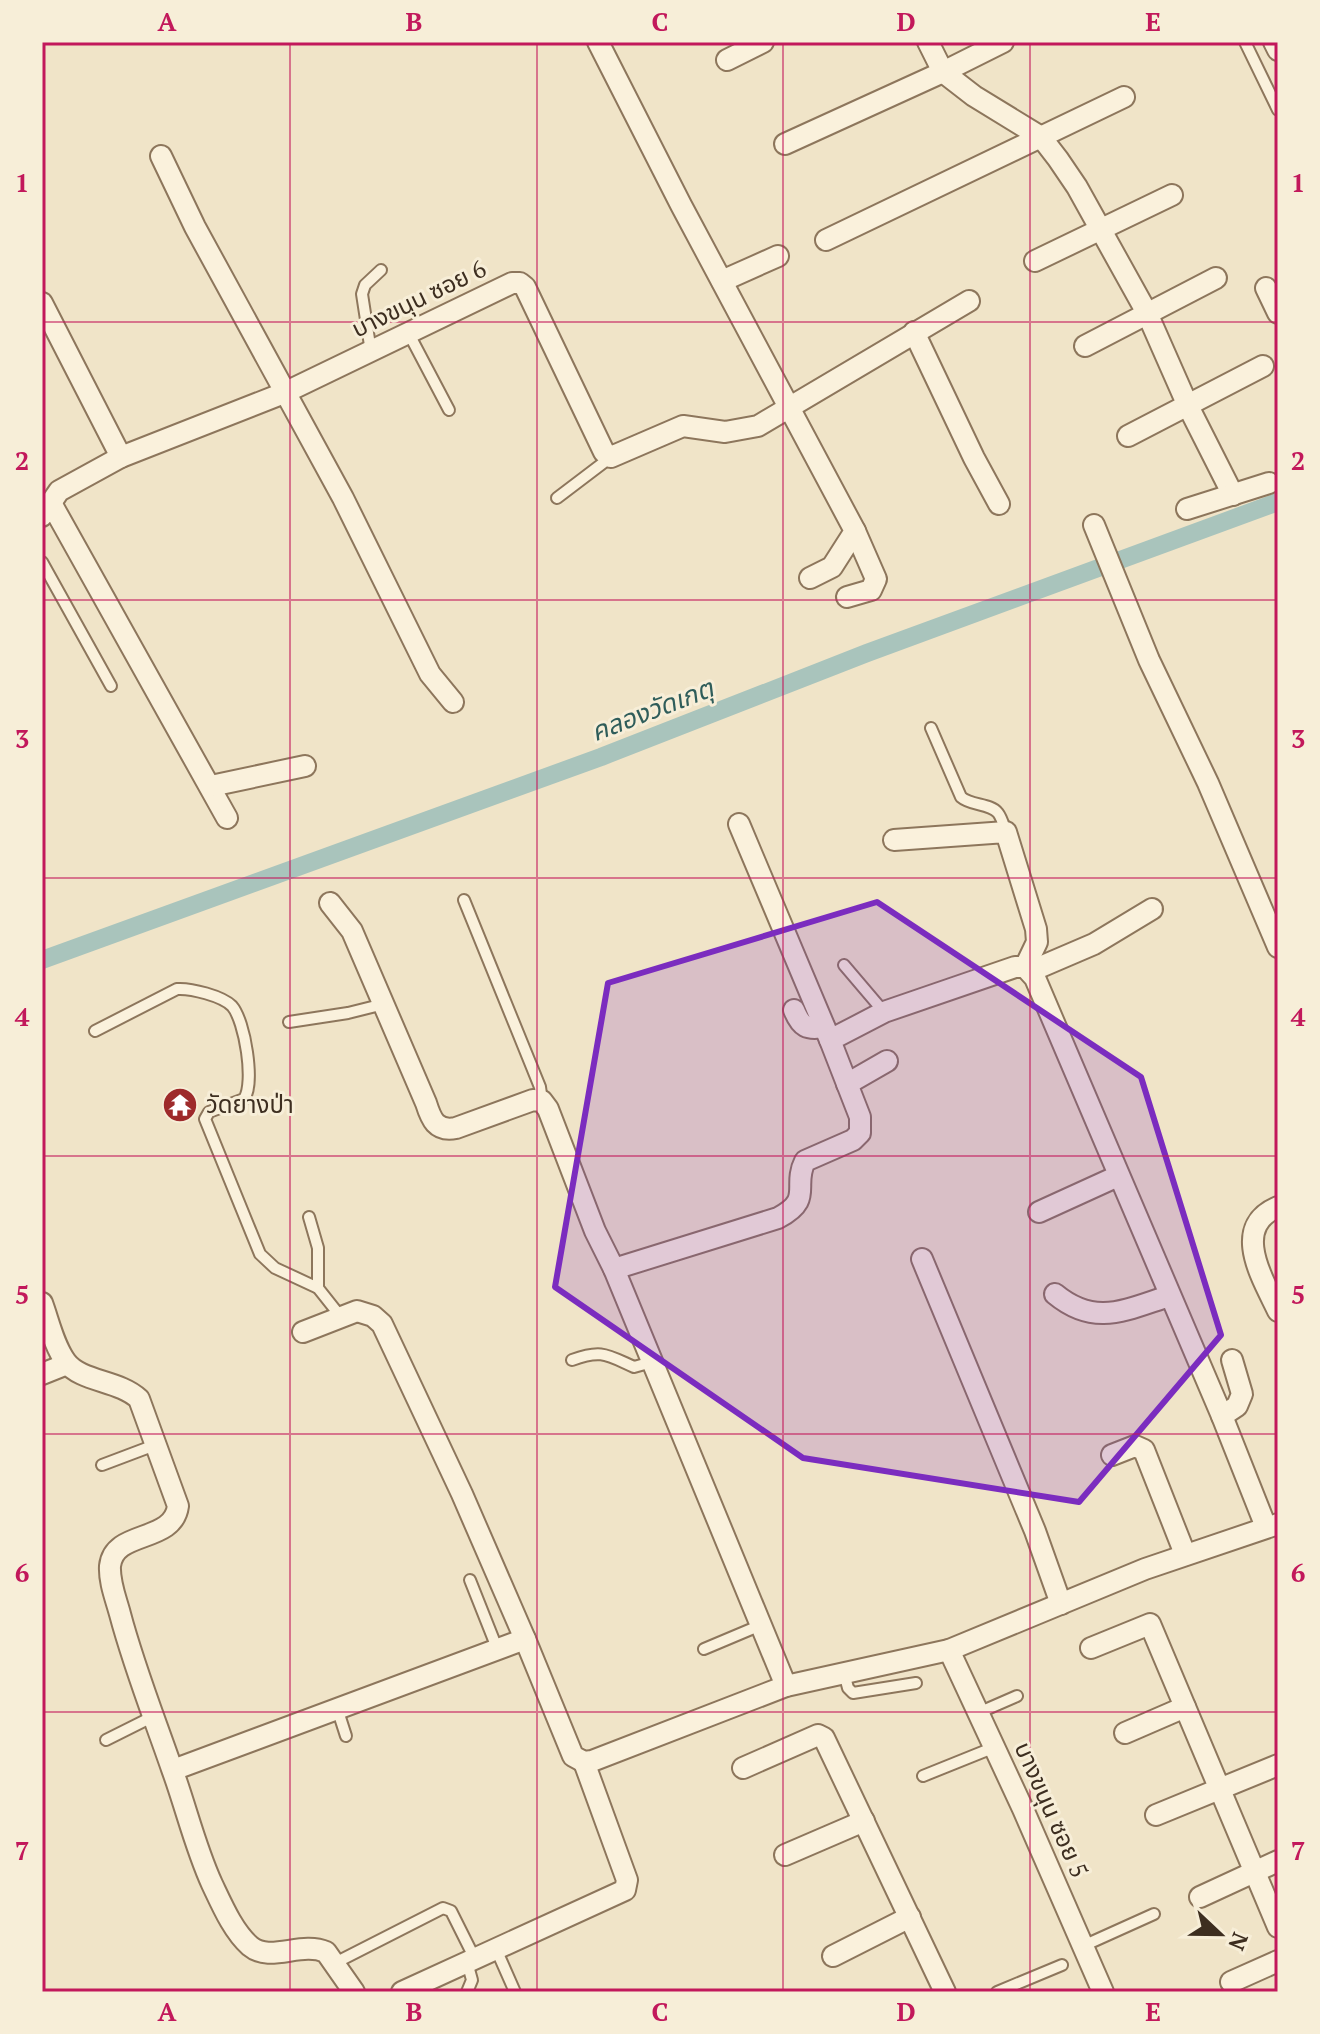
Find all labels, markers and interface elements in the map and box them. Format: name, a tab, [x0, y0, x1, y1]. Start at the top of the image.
text: A	[158, 4, 177, 38]
text: B	[406, 4, 422, 38]
text: C	[652, 4, 668, 38]
text: D	[896, 4, 916, 38]
text: E	[1145, 4, 1161, 38]
text: 1	[15, 165, 29, 199]
text: 1	[1291, 165, 1305, 199]
street label: บางขนุน ซอย 6	[346, 252, 491, 344]
text: 2	[15, 443, 29, 477]
text: 2	[1291, 443, 1305, 477]
water label: คลองวัดเกตุ	[586, 670, 719, 748]
text: 3	[15, 721, 29, 755]
text: 3	[1291, 721, 1305, 755]
text: 4	[15, 999, 30, 1033]
text: 4	[1291, 999, 1306, 1033]
temple icon: วัดยางป่า	[161, 1086, 199, 1124]
place label: วัดยางป่า	[206, 1088, 294, 1120]
text: 5	[15, 1277, 29, 1311]
text: 5	[1291, 1277, 1305, 1311]
text: 6	[15, 1555, 29, 1589]
text: 6	[1291, 1555, 1305, 1589]
street label: บางขนุน ซอย 5	[1008, 1737, 1096, 1883]
text: 7	[15, 1833, 29, 1867]
text: 7	[1291, 1833, 1305, 1867]
north arrow	[1180, 1894, 1260, 1974]
text: N	[1222, 1929, 1256, 1955]
text: A	[158, 1994, 177, 2028]
text: B	[406, 1994, 422, 2028]
text: C	[652, 1994, 668, 2028]
text: D	[896, 1994, 916, 2028]
text: E	[1145, 1994, 1161, 2028]

